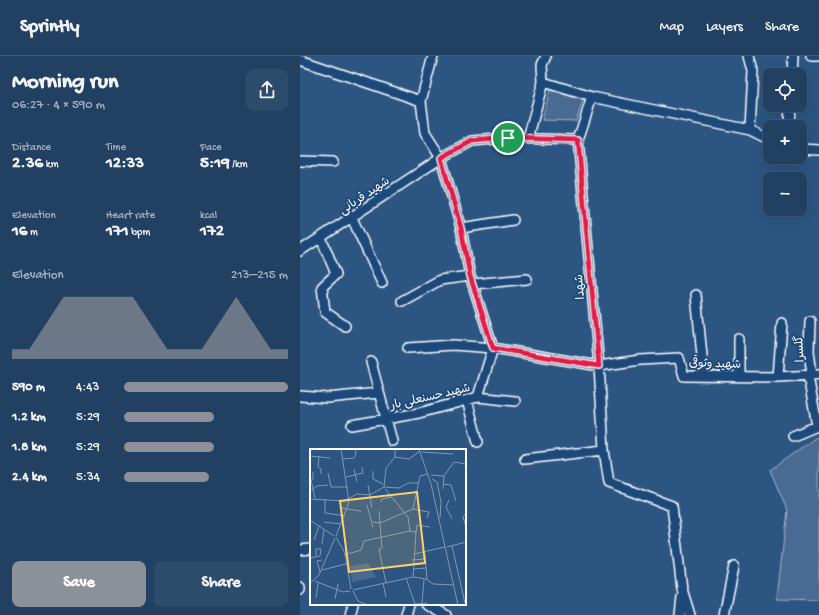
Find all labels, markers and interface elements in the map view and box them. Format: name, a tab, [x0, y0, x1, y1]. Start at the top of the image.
text: Sprintly	[20, 16, 79, 39]
text: Map	[660, 19, 684, 36]
text: Layers	[706, 19, 743, 36]
text: Share	[765, 19, 799, 36]
map controls	[763, 68, 807, 216]
button: locate	[763, 68, 807, 112]
button: share	[246, 69, 288, 111]
text: Morning run	[12, 70, 118, 96]
text: 06:27 · 4 × 590 m	[12, 98, 105, 113]
button: +	[763, 120, 807, 164]
pin	[491, 121, 525, 155]
icon: arrive	[497, 127, 519, 149]
text: Distance	[12, 142, 51, 154]
text: Time	[106, 142, 126, 154]
text: Pace	[200, 142, 222, 154]
text: 2.36	[12, 154, 43, 174]
text: 12:33	[106, 154, 144, 174]
text: 5:19	[200, 154, 230, 174]
text: km	[43, 159, 58, 171]
text: /km	[230, 159, 248, 171]
button: −	[763, 172, 807, 216]
street label: شهید قربانی	[337, 175, 393, 219]
text: Elevation	[12, 210, 56, 222]
text: Heart rate	[106, 210, 155, 222]
text: kcal	[200, 210, 217, 222]
text: 16	[12, 222, 27, 242]
text: 171	[106, 222, 129, 242]
text: 172	[200, 222, 224, 242]
text: m	[27, 227, 38, 239]
text: bpm	[129, 227, 150, 239]
text: Elevation	[12, 268, 64, 283]
text: 213–215 m	[231, 268, 288, 283]
street label: شهدا	[573, 274, 589, 300]
street label: گلسرا	[791, 335, 809, 363]
street label: شهید وثوقی	[689, 355, 741, 373]
text: 590 m	[12, 380, 45, 395]
text: 4:43	[76, 380, 99, 395]
street label: شهید حسنعلی بار	[388, 382, 472, 414]
text: 1.2 km	[12, 410, 46, 425]
text: 5:29	[76, 410, 100, 425]
text: 1.8 km	[12, 440, 47, 455]
text: 5:29	[76, 440, 100, 455]
inset map	[310, 449, 466, 605]
text: 2.4 km	[12, 470, 47, 485]
text: 5:34	[76, 470, 100, 485]
button: Save	[12, 561, 146, 607]
button: Share	[154, 561, 288, 607]

